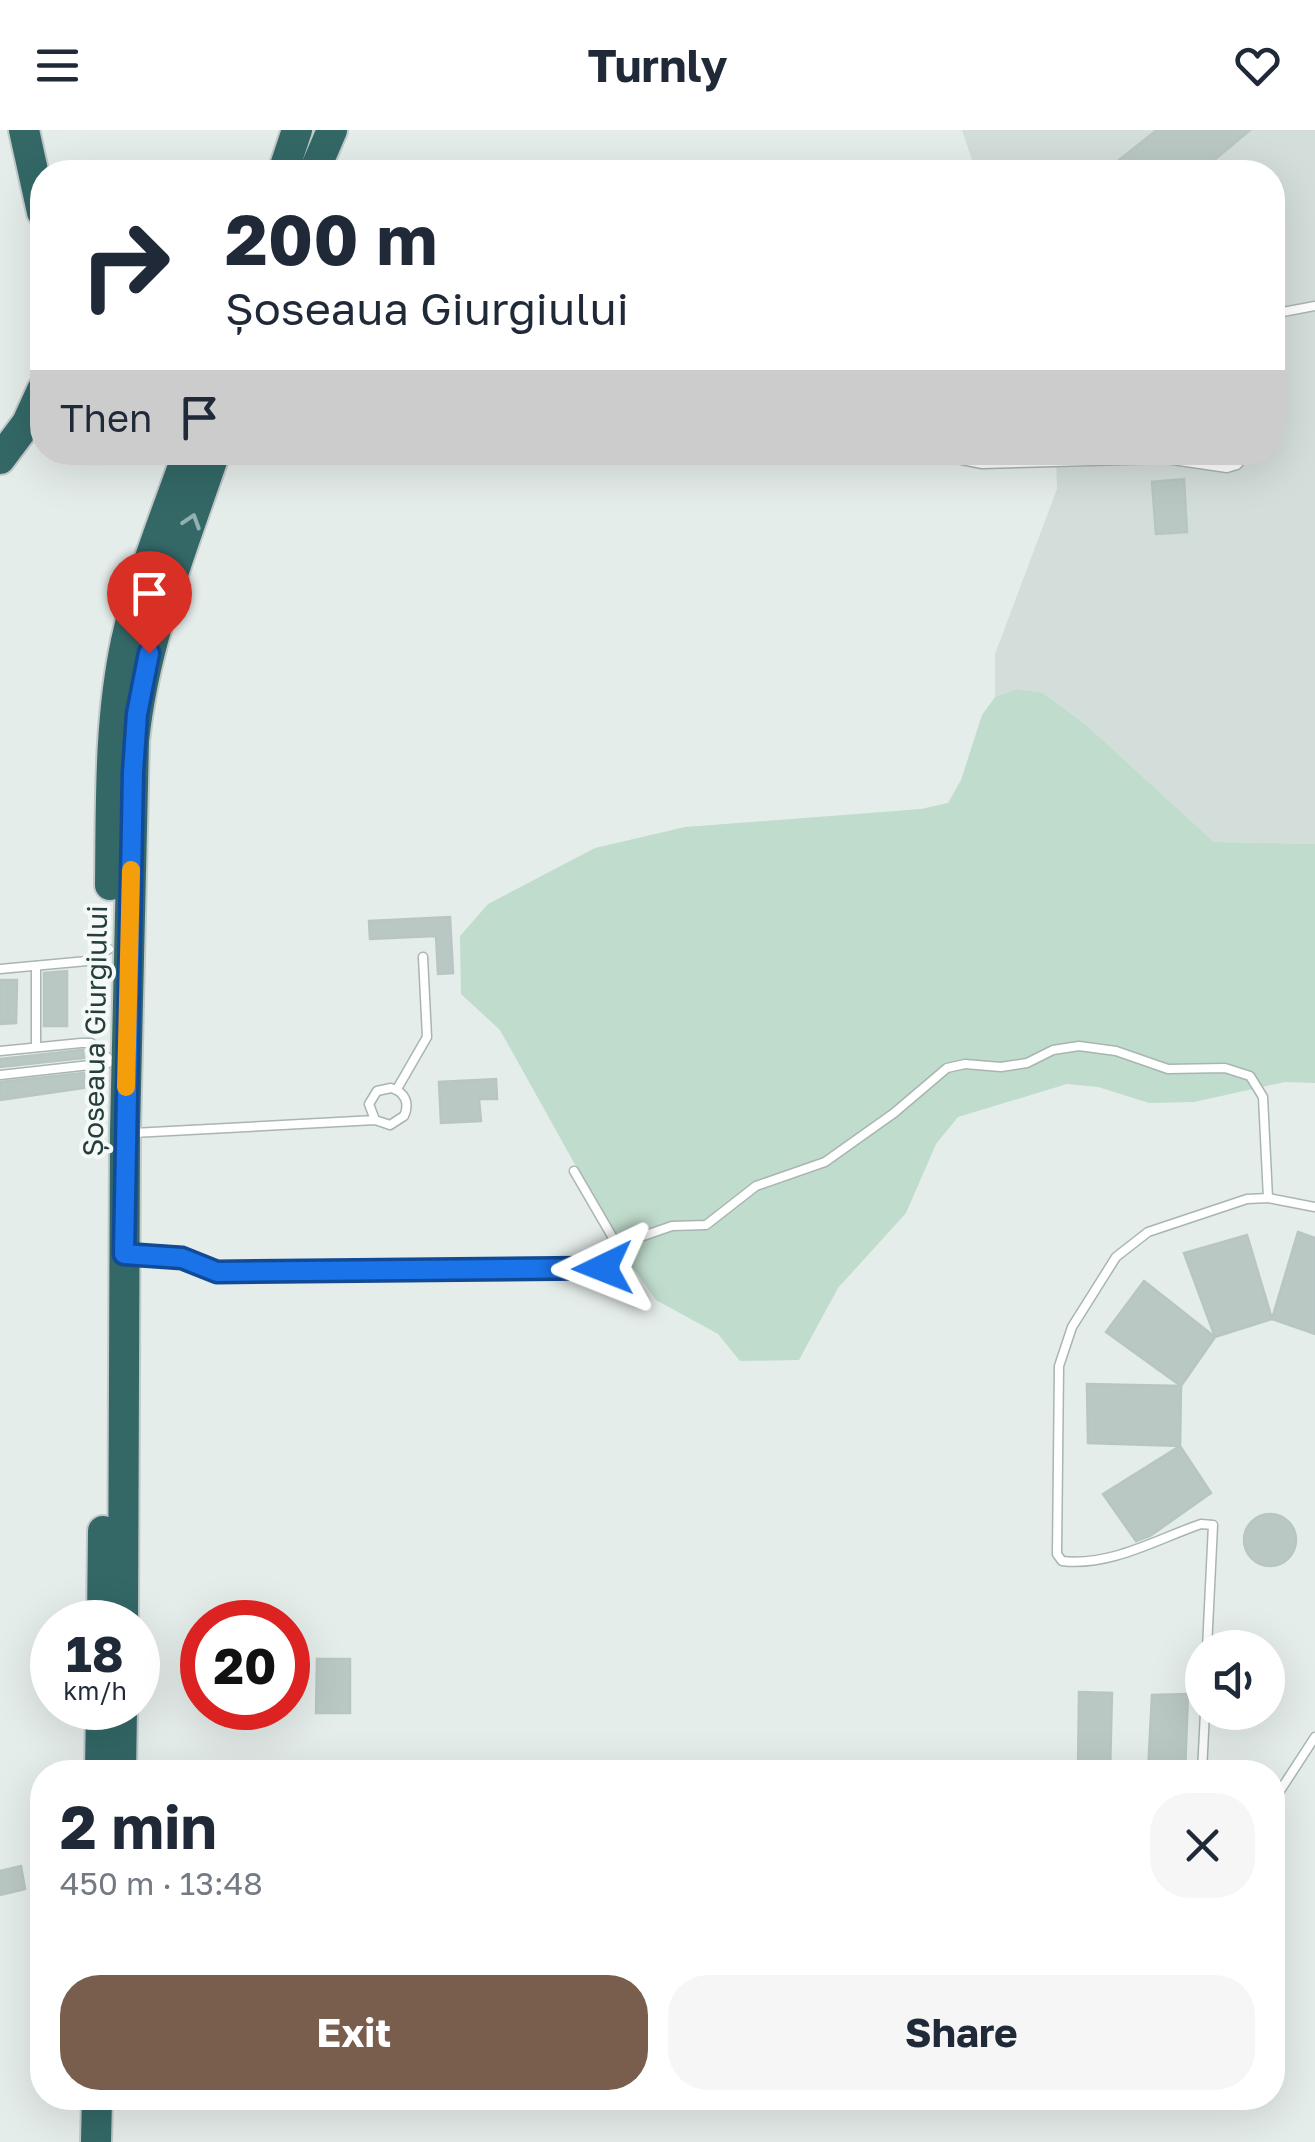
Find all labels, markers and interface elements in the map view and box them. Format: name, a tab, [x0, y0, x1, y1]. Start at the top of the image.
icon: menu	[30, 38, 85, 93]
text: Turnly	[587, 38, 728, 92]
icon: heart	[1230, 38, 1285, 93]
text: 200 m	[225, 196, 437, 280]
icon: right	[60, 200, 190, 330]
text: Șoseaua Giurgiului	[225, 281, 629, 335]
icon: arrive	[172, 390, 227, 445]
text: Then	[60, 395, 152, 440]
one-way arrow	[180, 514, 200, 531]
pin	[107, 551, 192, 654]
icon: arrive	[122, 566, 177, 621]
street label: Șoseaua Giurgiului	[76, 905, 113, 1157]
position arrow	[551, 1216, 655, 1320]
speed limit sign: 20	[180, 1600, 310, 1730]
text: 18	[66, 1623, 124, 1683]
map controls	[1185, 1630, 1285, 1730]
button: sound	[1185, 1630, 1285, 1730]
text: km/h	[63, 1675, 127, 1706]
text: 2 min	[60, 1790, 217, 1862]
button: close	[1150, 1793, 1255, 1898]
text: 450 m · 13:48	[60, 1864, 263, 1902]
button: Exit	[60, 1975, 648, 2090]
button: Share	[668, 1975, 1255, 2090]

